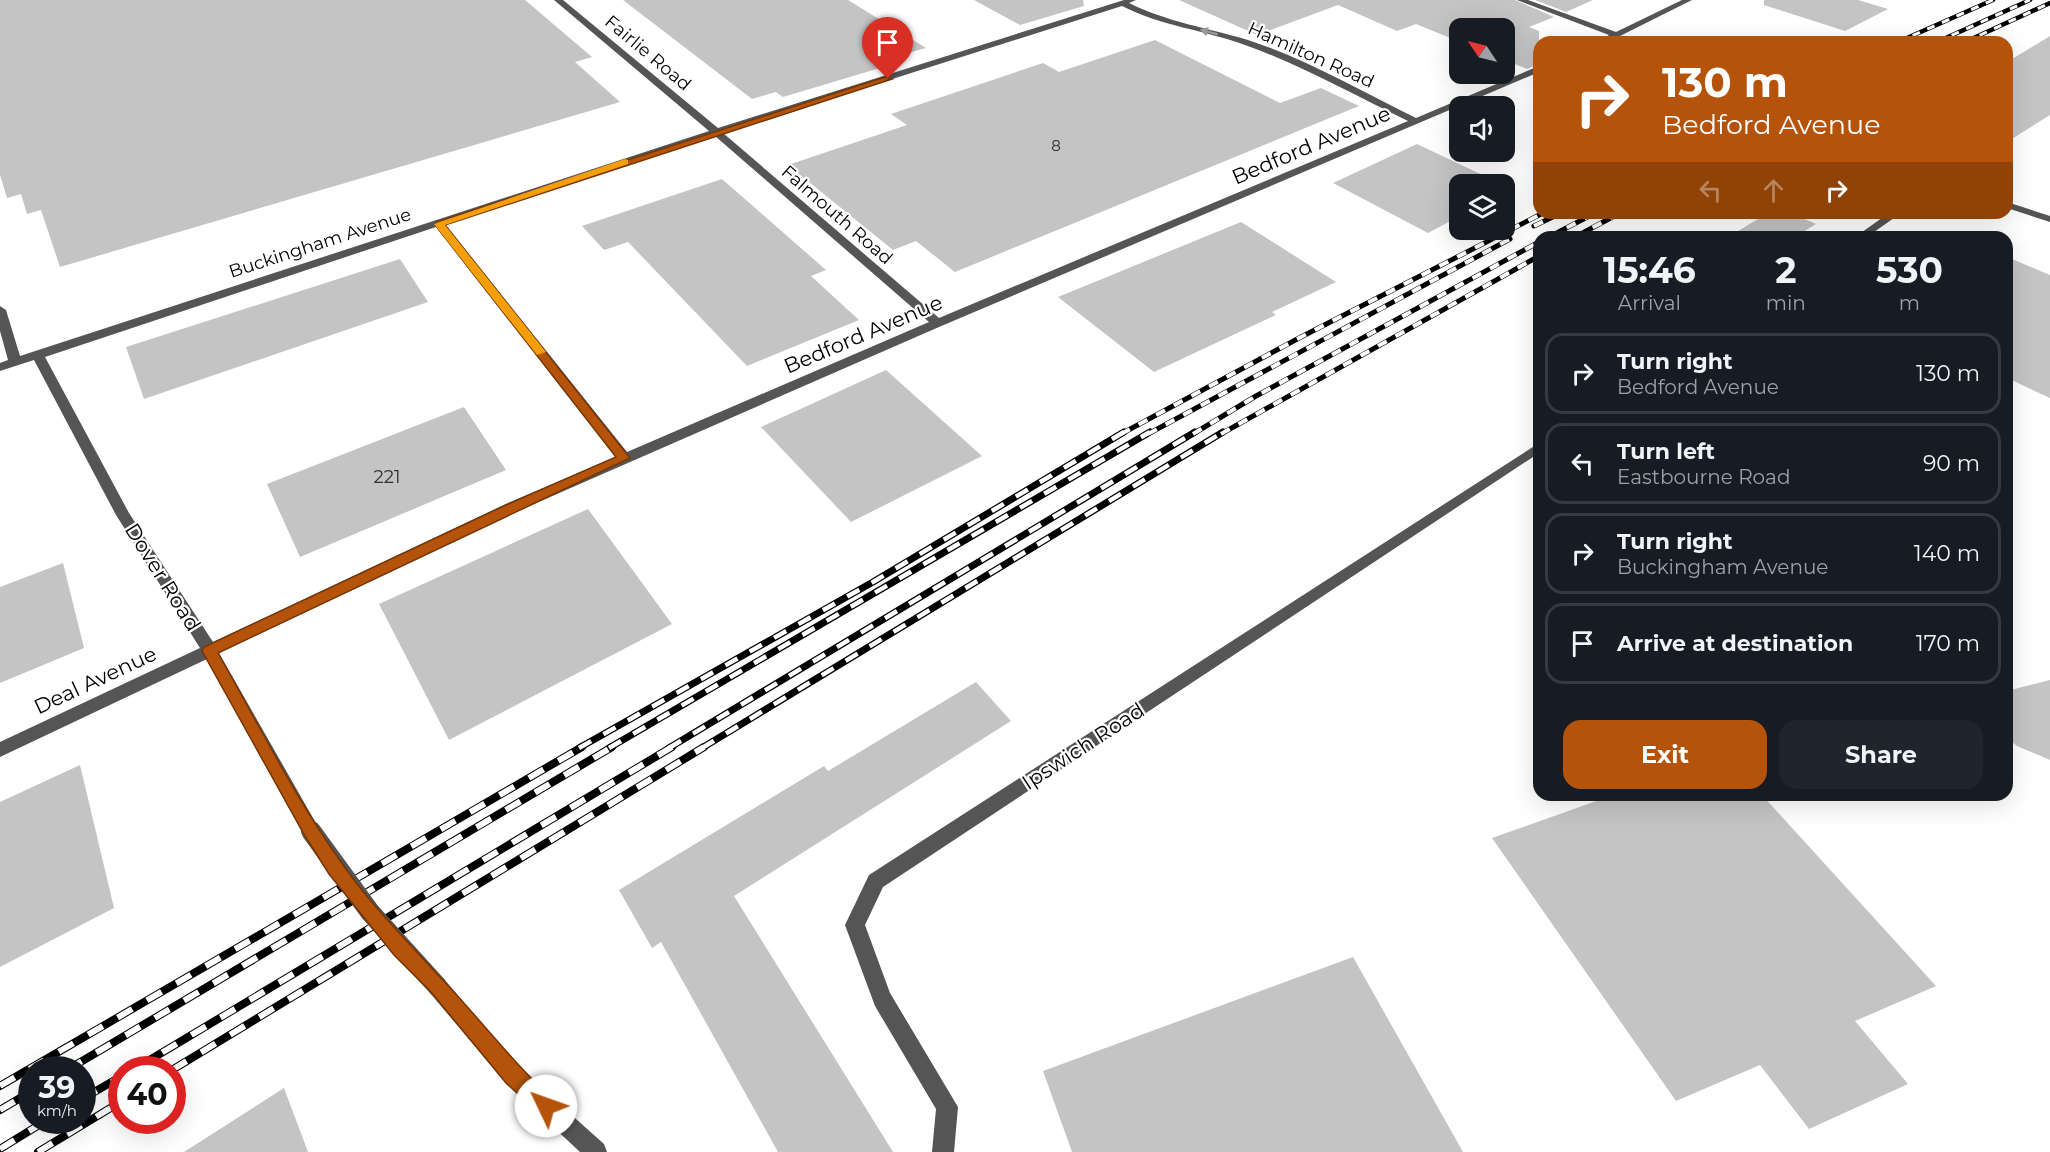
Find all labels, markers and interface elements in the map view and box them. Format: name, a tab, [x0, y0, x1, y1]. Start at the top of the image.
street label: Fairlie Road	[600, 11, 696, 95]
pin	[862, 17, 913, 79]
street label: Hamilton Road	[1244, 17, 1378, 93]
north arrow	[1449, 18, 1515, 84]
map controls	[1449, 18, 1515, 240]
icon: arrive	[871, 26, 904, 59]
one-way arrow	[1200, 27, 1219, 37]
text: 130 m	[1662, 56, 1788, 108]
icon: right	[1563, 60, 1641, 138]
button: sound	[1449, 96, 1515, 162]
street label: Bedford Avenue	[1228, 100, 1394, 190]
text: Bedford Avenue	[1662, 108, 1881, 141]
house number: 8	[1051, 136, 1061, 155]
street label: Falmouth Road	[777, 161, 897, 269]
button: layers	[1449, 174, 1515, 240]
icon: left	[1694, 174, 1727, 207]
icon: ahead	[1757, 174, 1790, 207]
icon: right	[1820, 174, 1853, 207]
street label: Buckingham Avenue	[226, 203, 414, 283]
text: 15:46	[1603, 248, 1696, 292]
text: 2	[1775, 248, 1796, 292]
text: 530	[1876, 248, 1943, 292]
street label: Bedford Avenue	[780, 289, 946, 379]
text: Arrival	[1618, 291, 1681, 315]
text: min	[1766, 291, 1806, 315]
text: m	[1899, 291, 1920, 315]
text: Turn right	[1617, 348, 1732, 375]
icon: right	[1566, 357, 1599, 390]
text: 130 m	[1916, 360, 1980, 387]
text: Bedford Avenue	[1617, 375, 1779, 399]
text: Turn left	[1617, 438, 1715, 465]
icon: left	[1566, 447, 1599, 480]
text: 90 m	[1923, 450, 1980, 477]
text: Eastbourne Road	[1617, 465, 1790, 489]
house number: 221	[374, 466, 400, 488]
street label: Dover Road	[120, 518, 206, 636]
text: Turn right	[1617, 528, 1732, 555]
icon: right	[1566, 537, 1599, 570]
text: 140 m	[1914, 540, 1980, 567]
text: Buckingham Avenue	[1617, 555, 1828, 579]
icon: arrive	[1566, 627, 1599, 660]
text: Arrive at destination	[1617, 630, 1853, 657]
text: 170 m	[1916, 630, 1980, 657]
street label: Deal Avenue	[30, 641, 160, 719]
street label: Ipswich Road	[1017, 697, 1149, 795]
button: Exit	[1563, 720, 1767, 789]
button: Share	[1779, 720, 1983, 789]
speed limit sign: 40	[108, 1056, 186, 1134]
text: 39	[39, 1069, 75, 1106]
position arrow	[514, 1074, 578, 1138]
text: km/h	[37, 1101, 77, 1120]

